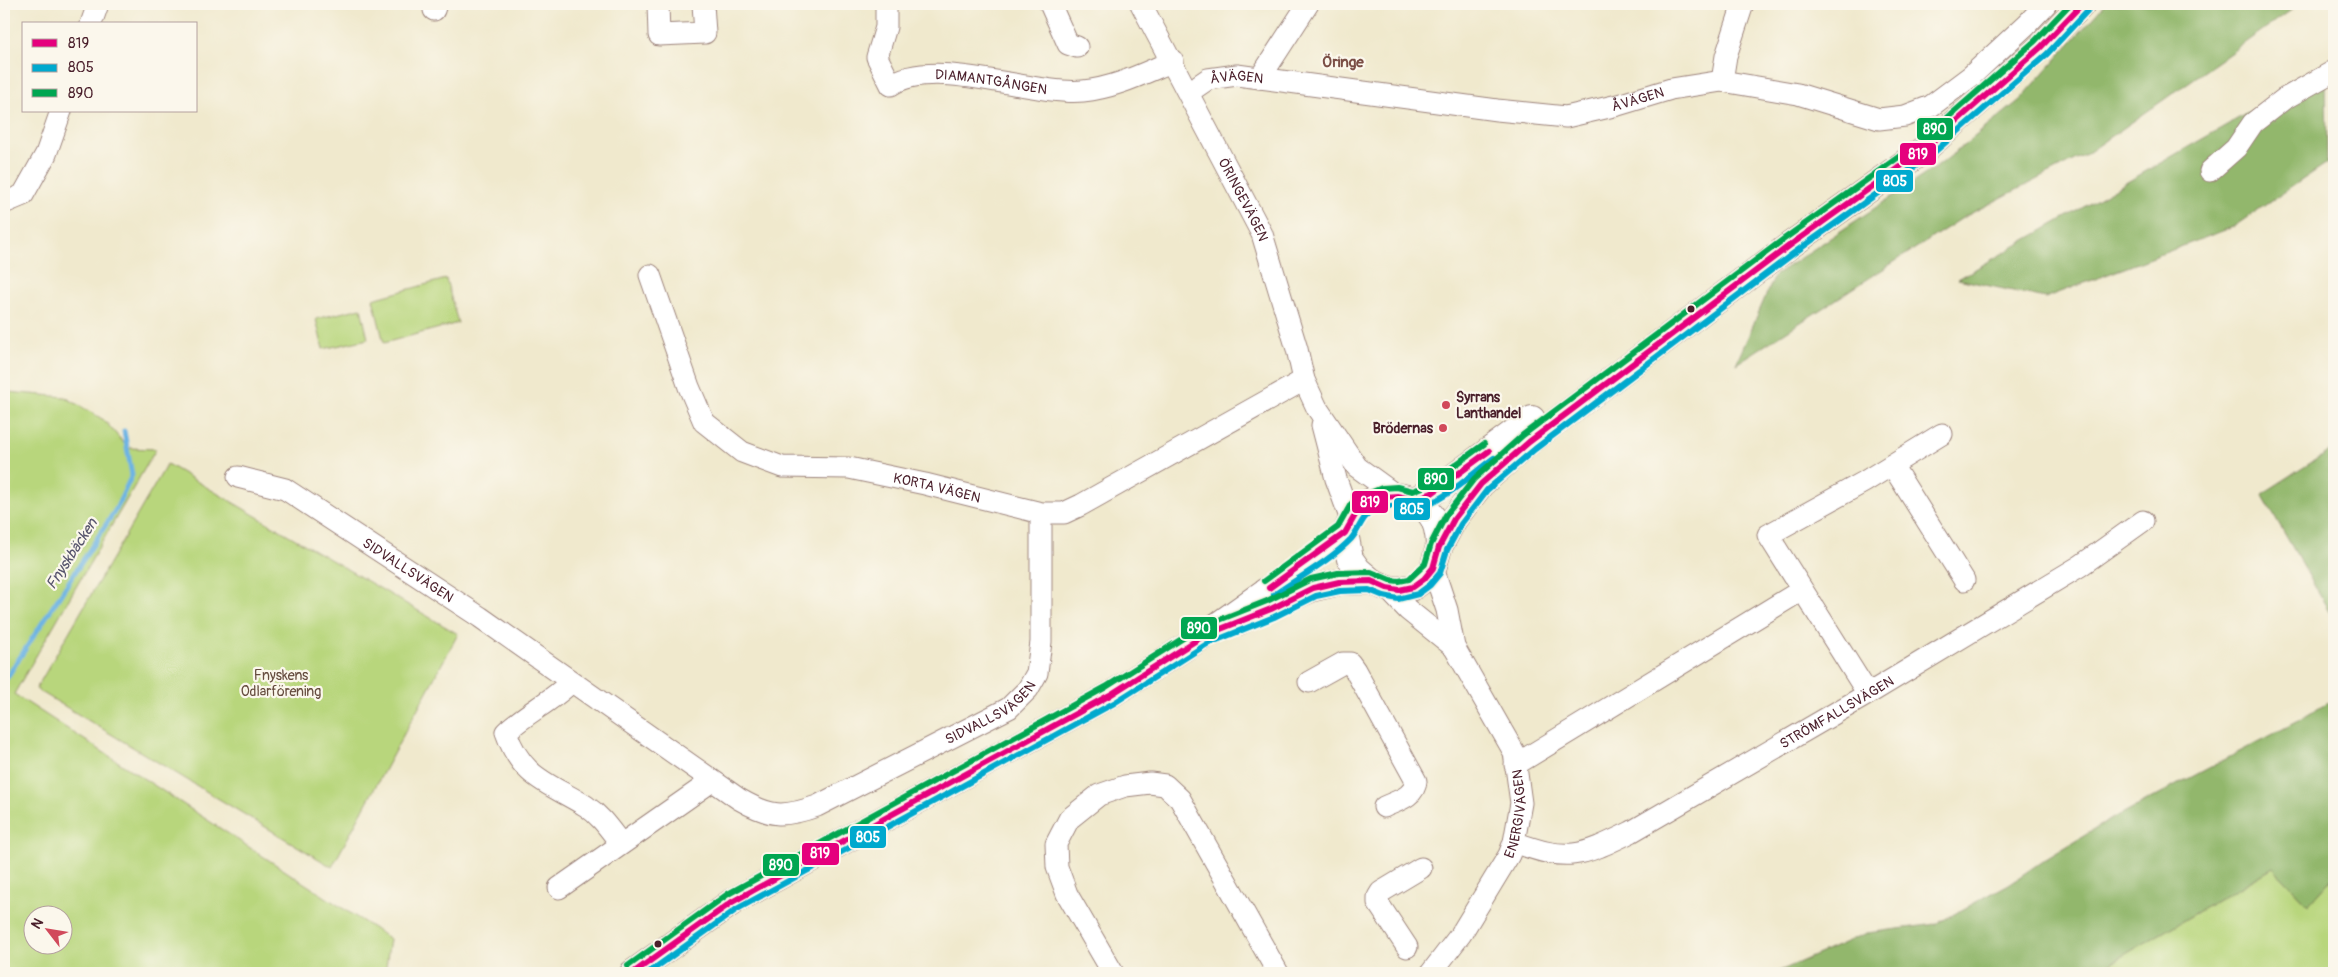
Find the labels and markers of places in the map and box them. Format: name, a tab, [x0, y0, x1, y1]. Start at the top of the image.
unlabelled marker	[1686, 304, 1696, 314]
place label: Syrrans Lanthandel	[1456, 389, 1521, 422]
marker: Syrrans Lanthandel	[1440, 399, 1452, 411]
place label: Brödernas	[1373, 420, 1434, 437]
marker: Brödernas	[1437, 422, 1449, 434]
unlabelled marker	[653, 939, 663, 949]

